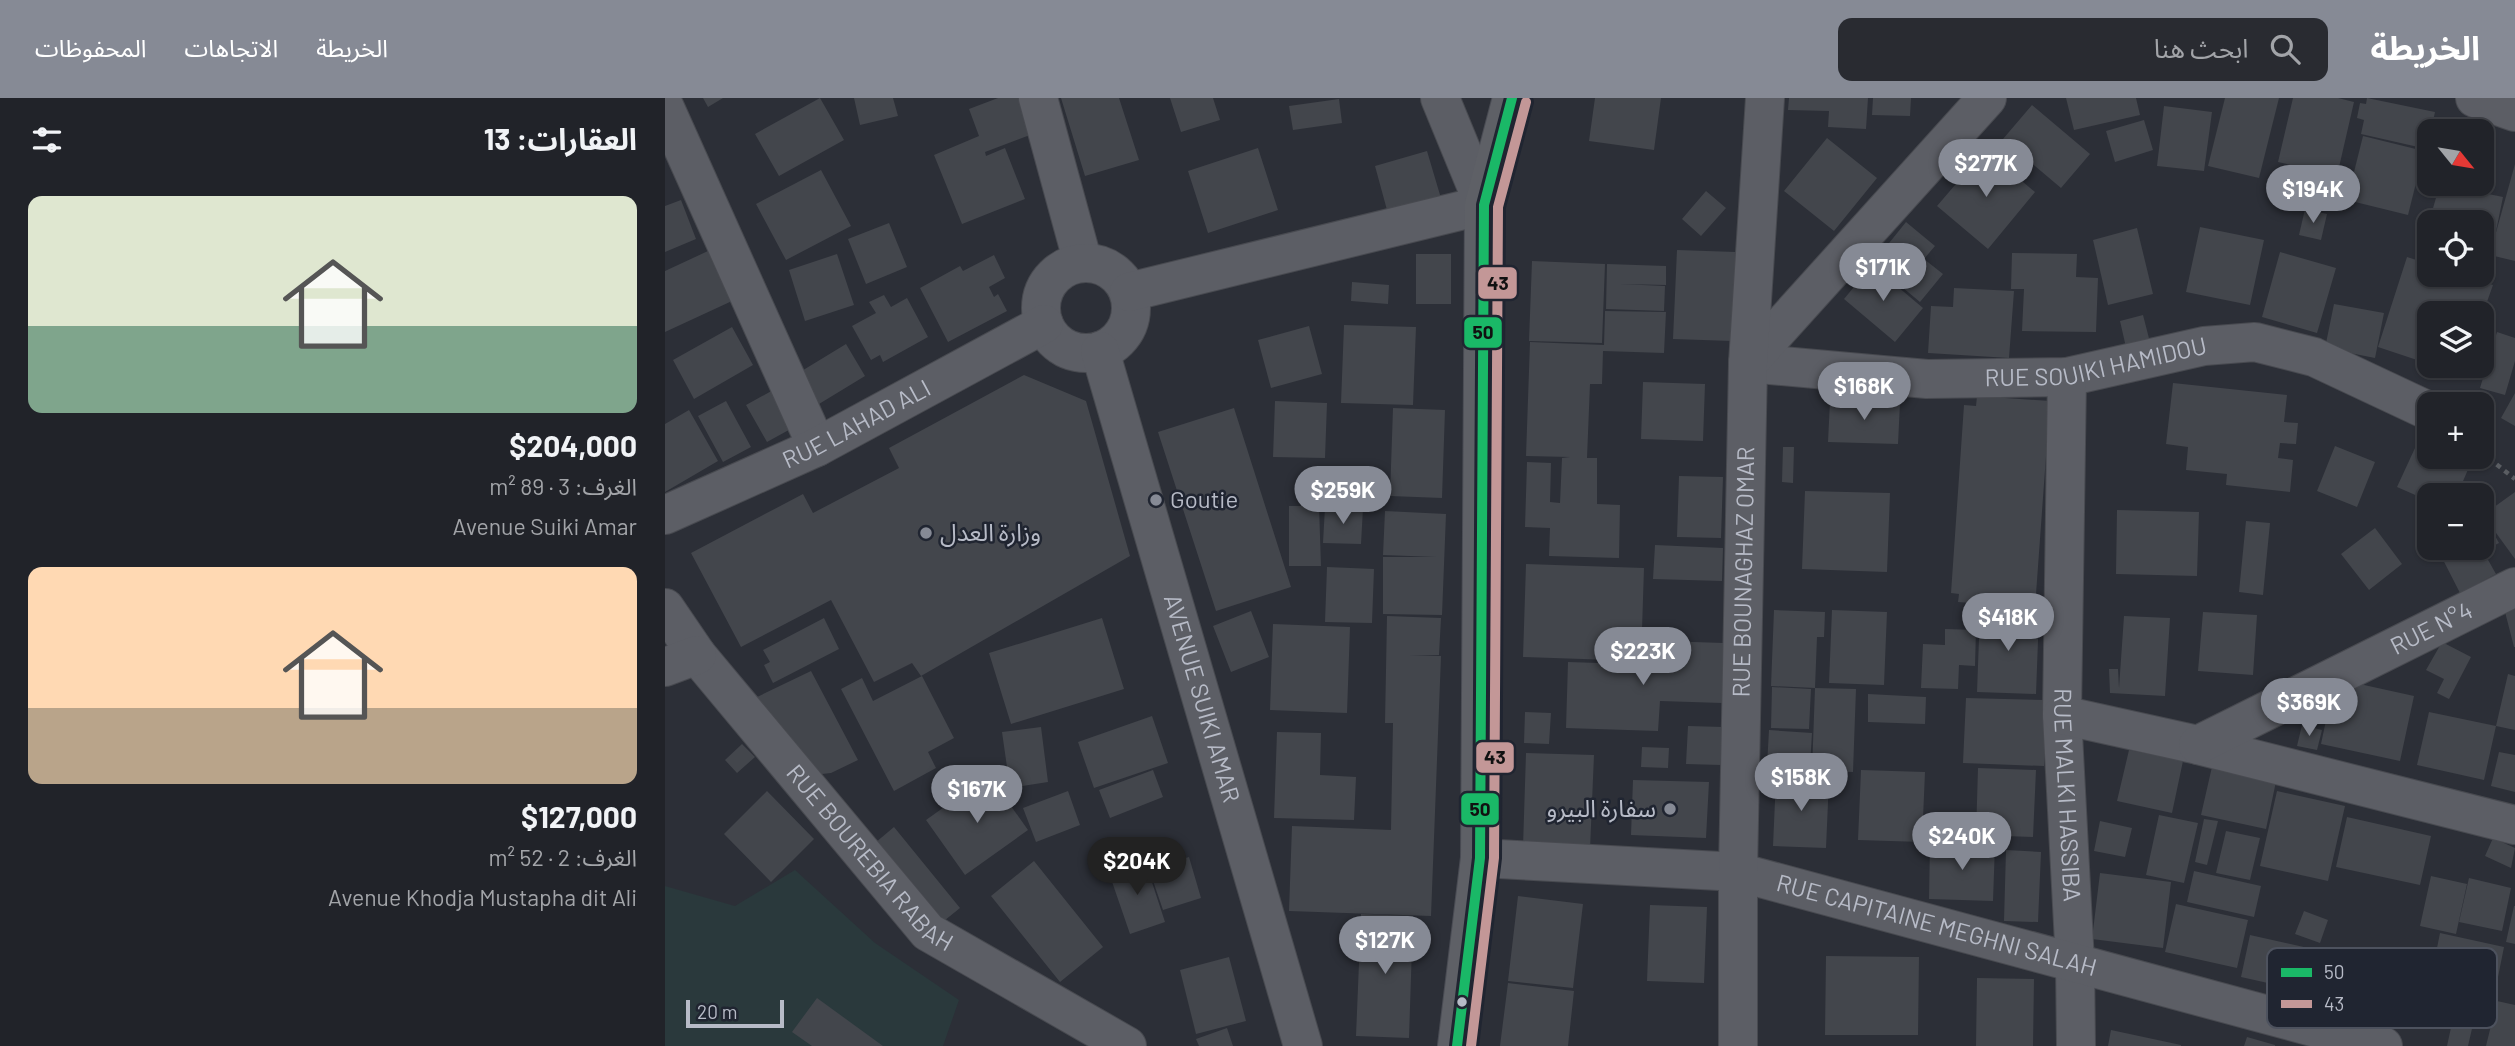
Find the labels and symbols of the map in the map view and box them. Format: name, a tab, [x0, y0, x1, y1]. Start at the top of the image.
north arrow	[2417, 119, 2494, 196]
pin: $277K	[1937, 140, 2035, 199]
pin: $194K	[2264, 166, 2362, 225]
pin: $171K	[1834, 244, 1932, 303]
line badge: 43	[1477, 266, 1518, 300]
text: 43	[1487, 271, 1509, 294]
line badge: 50	[1463, 316, 1503, 349]
text: 50	[1472, 320, 1494, 343]
street label: RUE SOUIKI HAMIDOU	[1984, 330, 2209, 391]
pin: $168K	[1815, 362, 1913, 422]
street label: RUE LAHAD ALI	[777, 372, 935, 474]
street label: RUE BOUNAGHAZ OMAR	[1725, 446, 1759, 698]
pin: $259K	[1294, 466, 1392, 526]
place label: Goutie	[1170, 484, 1238, 513]
marker: Goutie	[1148, 492, 1164, 508]
place label: وزارة العدل	[940, 517, 1041, 547]
marker: وزارة العدل	[918, 525, 934, 541]
street label: AVENUE SUIKI AMAR	[1159, 591, 1247, 806]
pin: $418K	[1959, 594, 2057, 653]
street label: RUE N°4	[2385, 595, 2477, 660]
pin: $223K	[1594, 628, 1692, 687]
pin: $369K	[2260, 678, 2358, 738]
street label: RUE MALKI HASSIBA	[2049, 688, 2088, 902]
line badge: 43	[1475, 741, 1515, 774]
text: 43	[1484, 745, 1506, 768]
pin: $158K	[1752, 754, 1850, 813]
street label: RUE BOUREBIA RABAH	[781, 758, 959, 956]
pin: $167K	[928, 766, 1026, 825]
line badge: 50	[1460, 792, 1500, 826]
place label: سفارة البيرو	[1547, 793, 1656, 823]
text: 50	[1469, 797, 1491, 820]
marker: سفارة البيرو	[1662, 801, 1678, 817]
pin: $240K	[1913, 812, 2011, 872]
pin: $204K	[1088, 838, 1186, 897]
street label: RUE CAPITAINE MEGHNI SALAH	[1774, 867, 2100, 981]
pin: $127K	[1336, 916, 1434, 976]
legend	[2267, 948, 2497, 1028]
text: 50	[2324, 960, 2345, 983]
text: 43	[2324, 992, 2344, 1015]
unlabelled marker	[1455, 995, 1469, 1009]
scale bar	[686, 997, 784, 1029]

